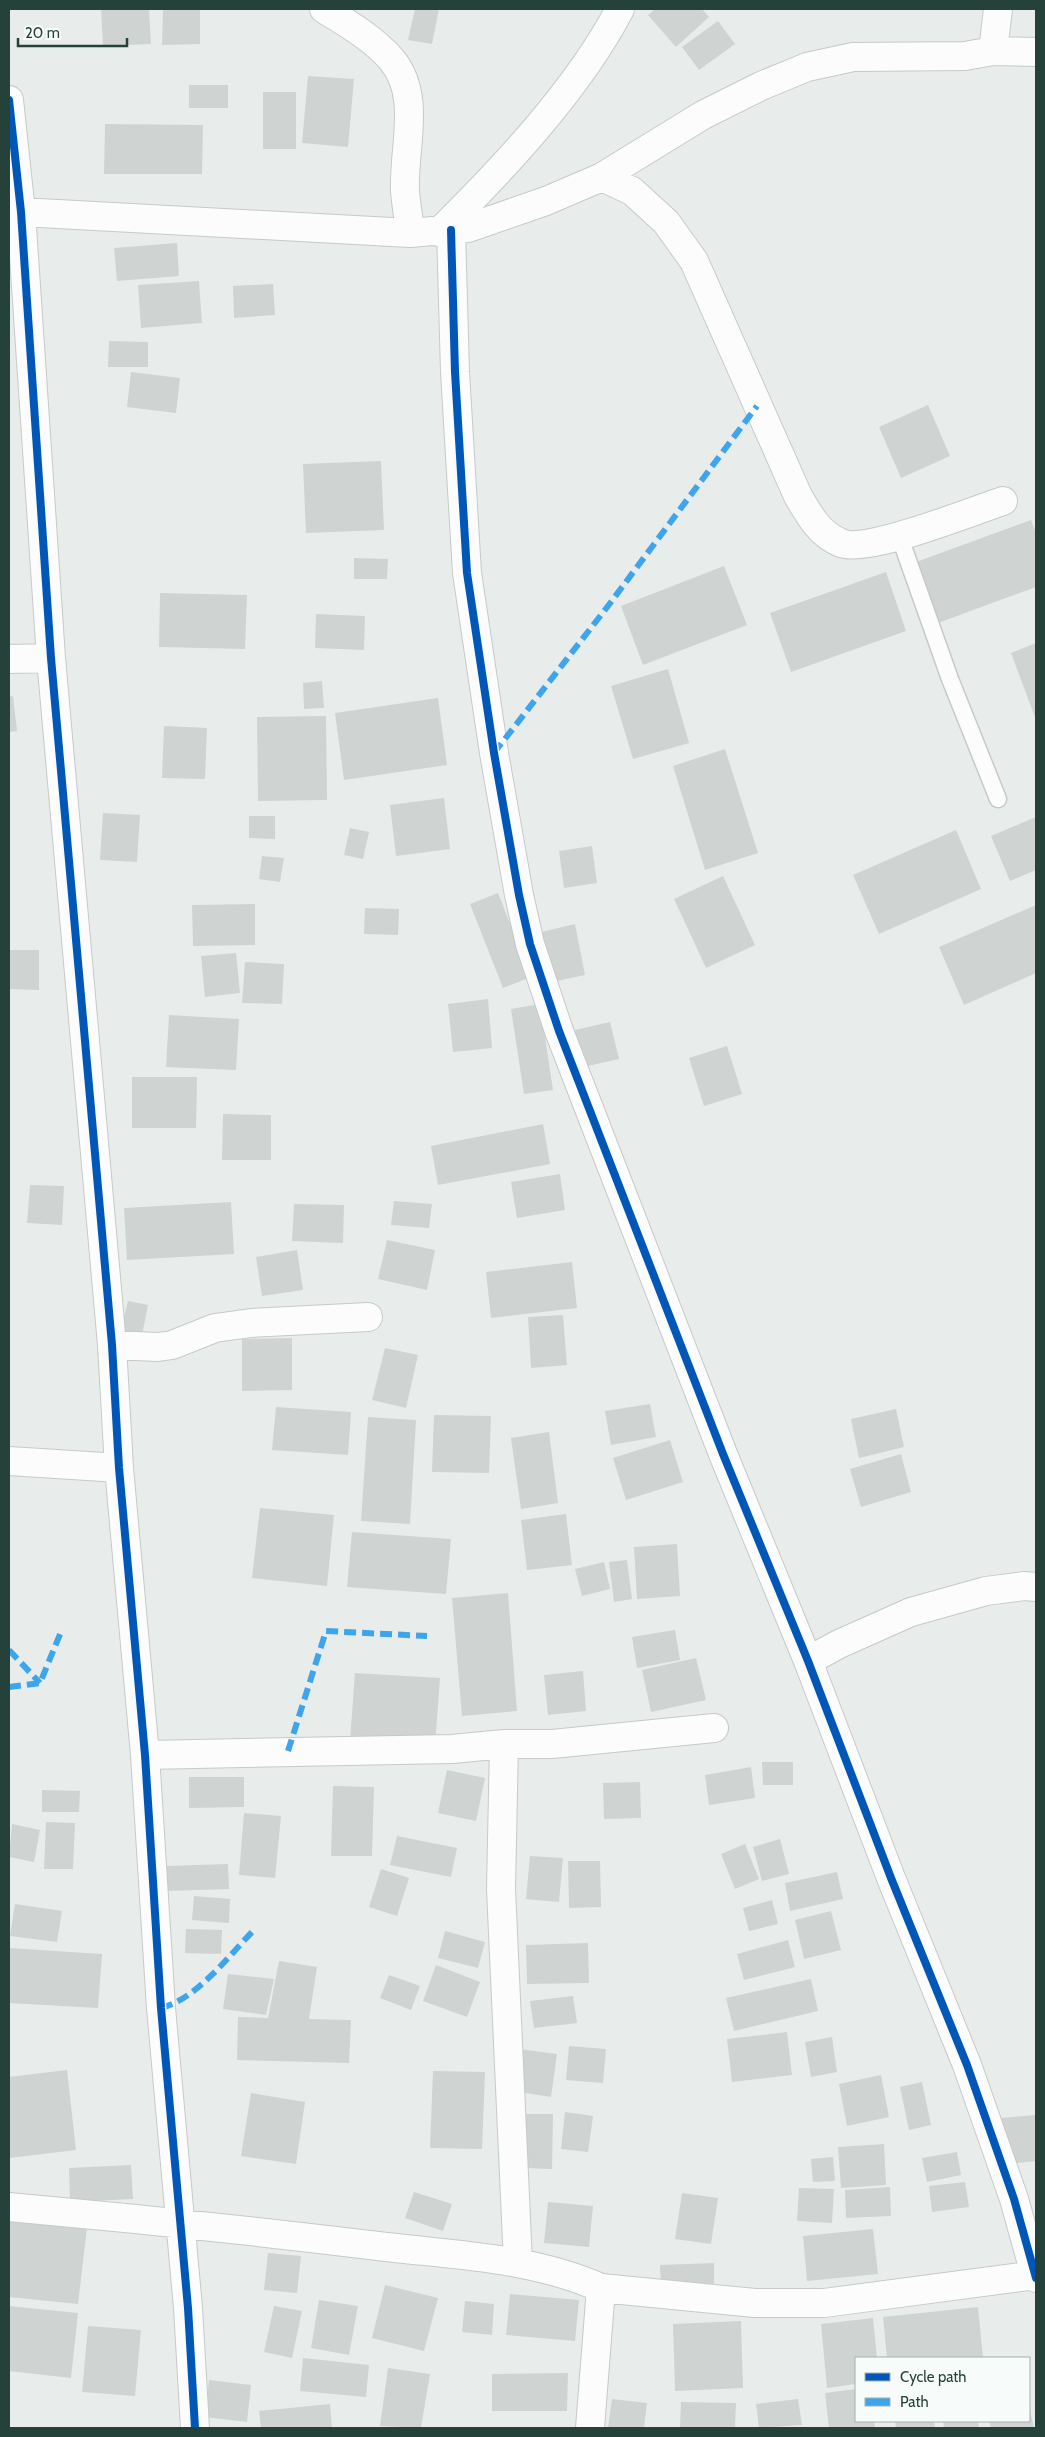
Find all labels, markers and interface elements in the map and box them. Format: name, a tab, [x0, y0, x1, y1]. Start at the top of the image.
scale bar	[18, 15, 126, 47]
text: 20 m	[25, 24, 60, 42]
legend	[855, 2357, 1030, 2422]
text: Cycle path	[900, 2368, 966, 2386]
text: Path	[900, 2393, 929, 2411]

